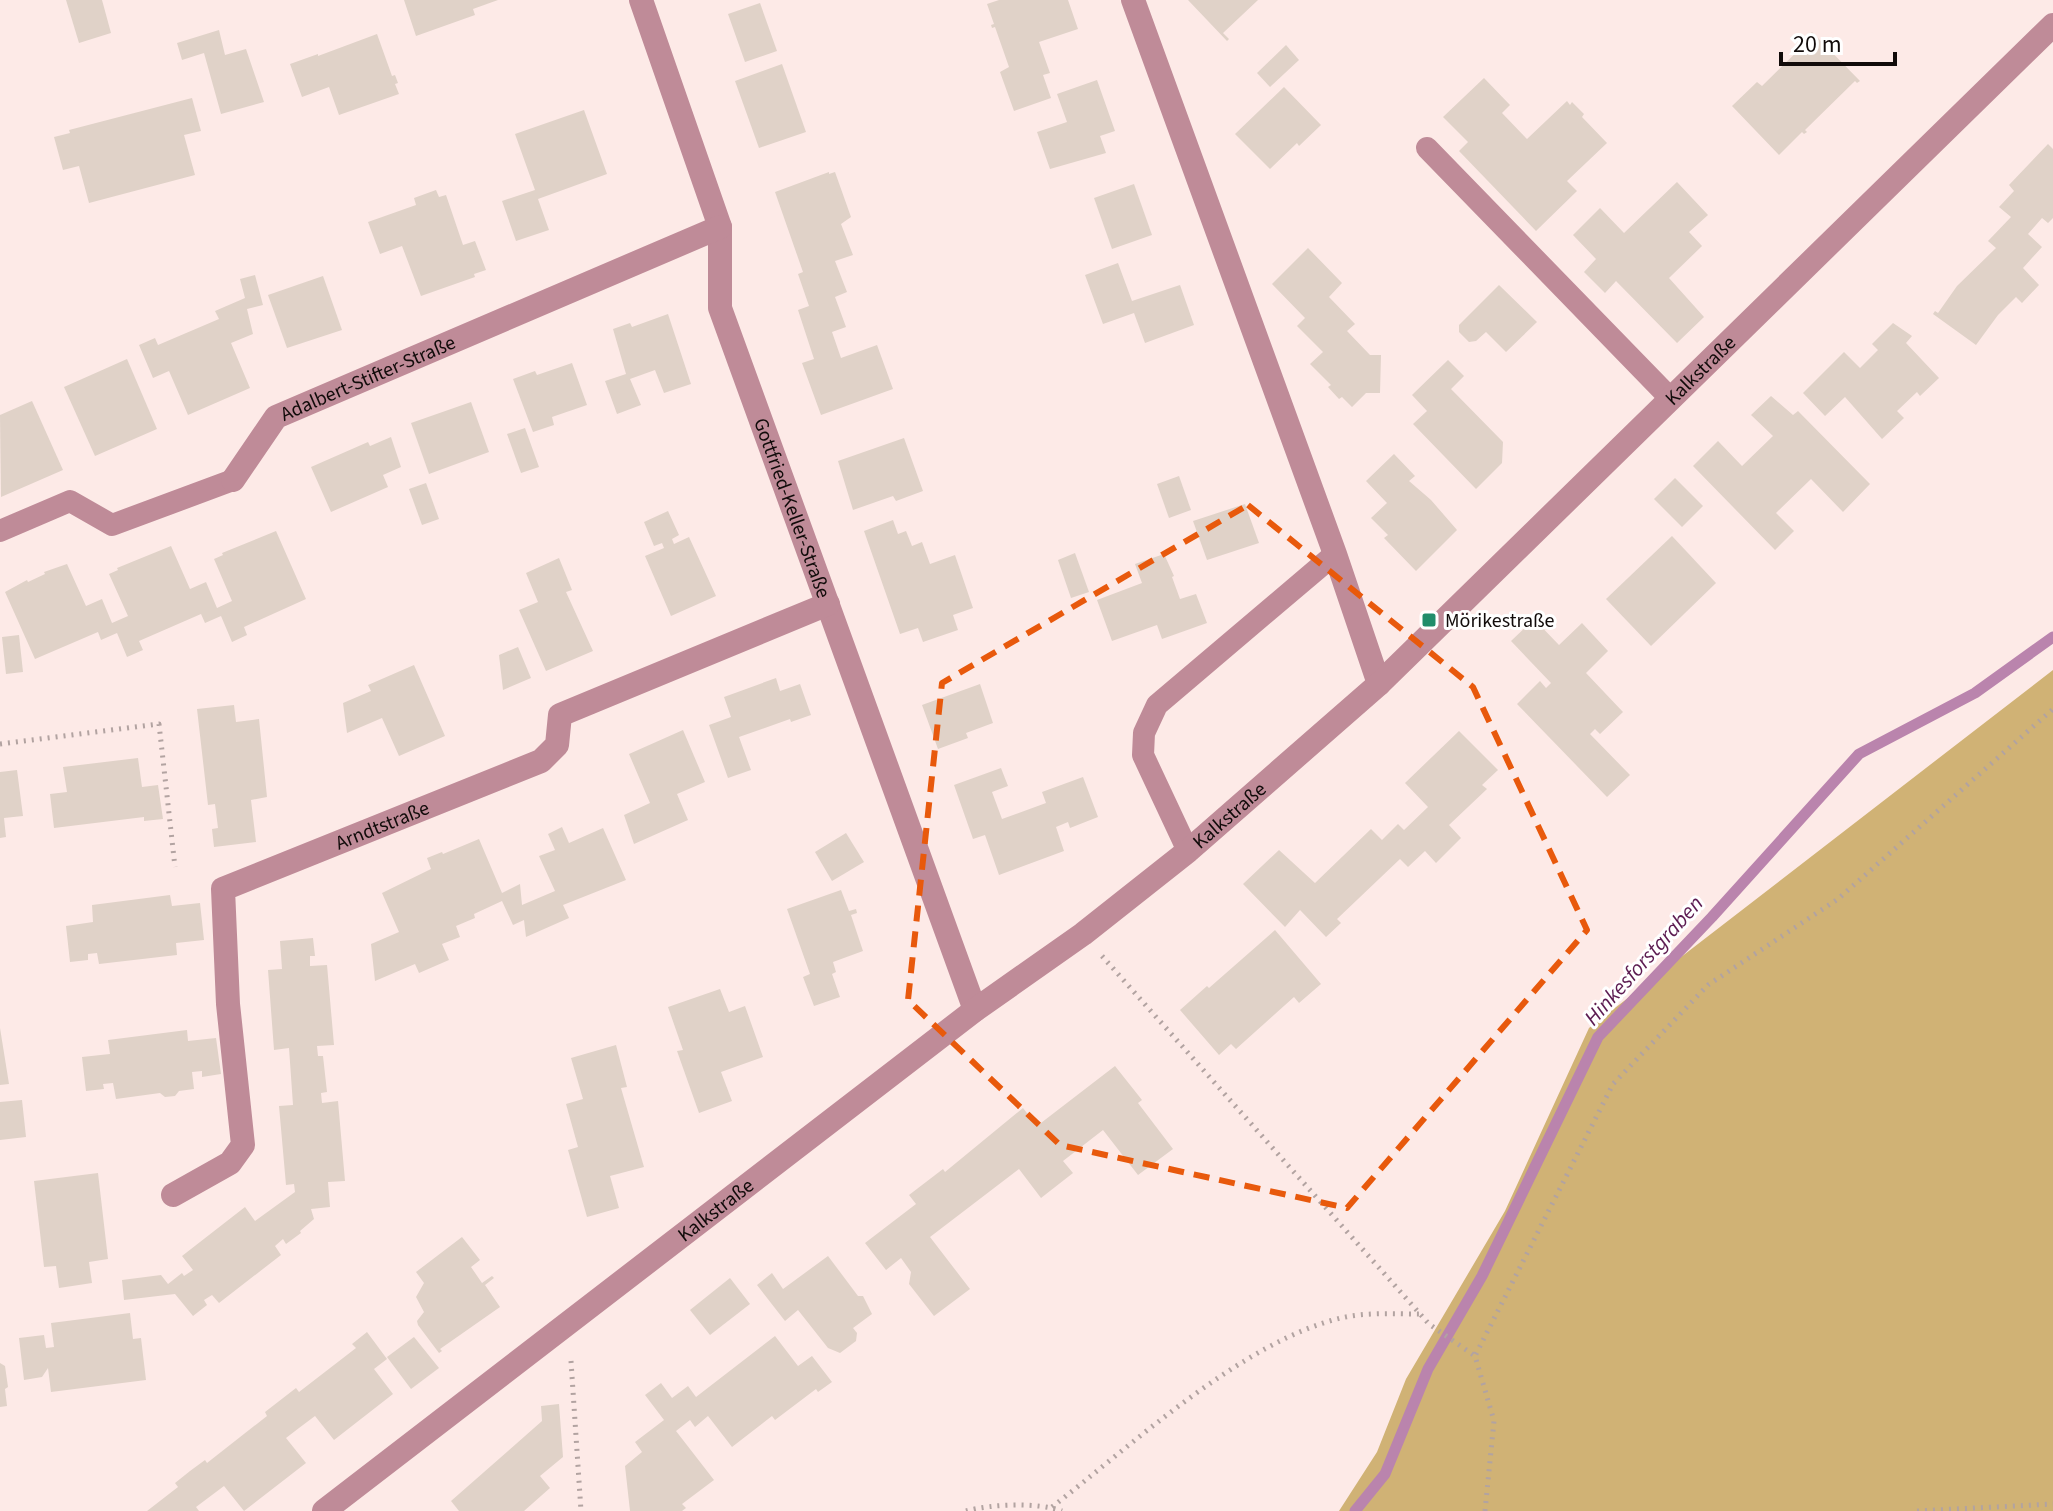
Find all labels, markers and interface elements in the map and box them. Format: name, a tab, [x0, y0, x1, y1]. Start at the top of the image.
scale bar	[1781, 16, 1895, 66]
text: 20 m	[1793, 27, 1842, 62]
street label: Adalbert-Stifter-Straße	[276, 329, 460, 429]
street label: Kalkstraße	[1659, 330, 1743, 412]
street label: Gottfried-Keller-Straße	[746, 414, 837, 602]
place label: Mörikestraße	[1445, 607, 1555, 635]
marker: Mörikestraße	[1420, 611, 1438, 629]
street label: Kalkstraße	[1187, 776, 1273, 856]
street label: Arndtstraße	[331, 794, 434, 857]
water label: Hinkesforstgraben	[1577, 889, 1711, 1033]
street label: Kalkstraße	[672, 1172, 760, 1249]

